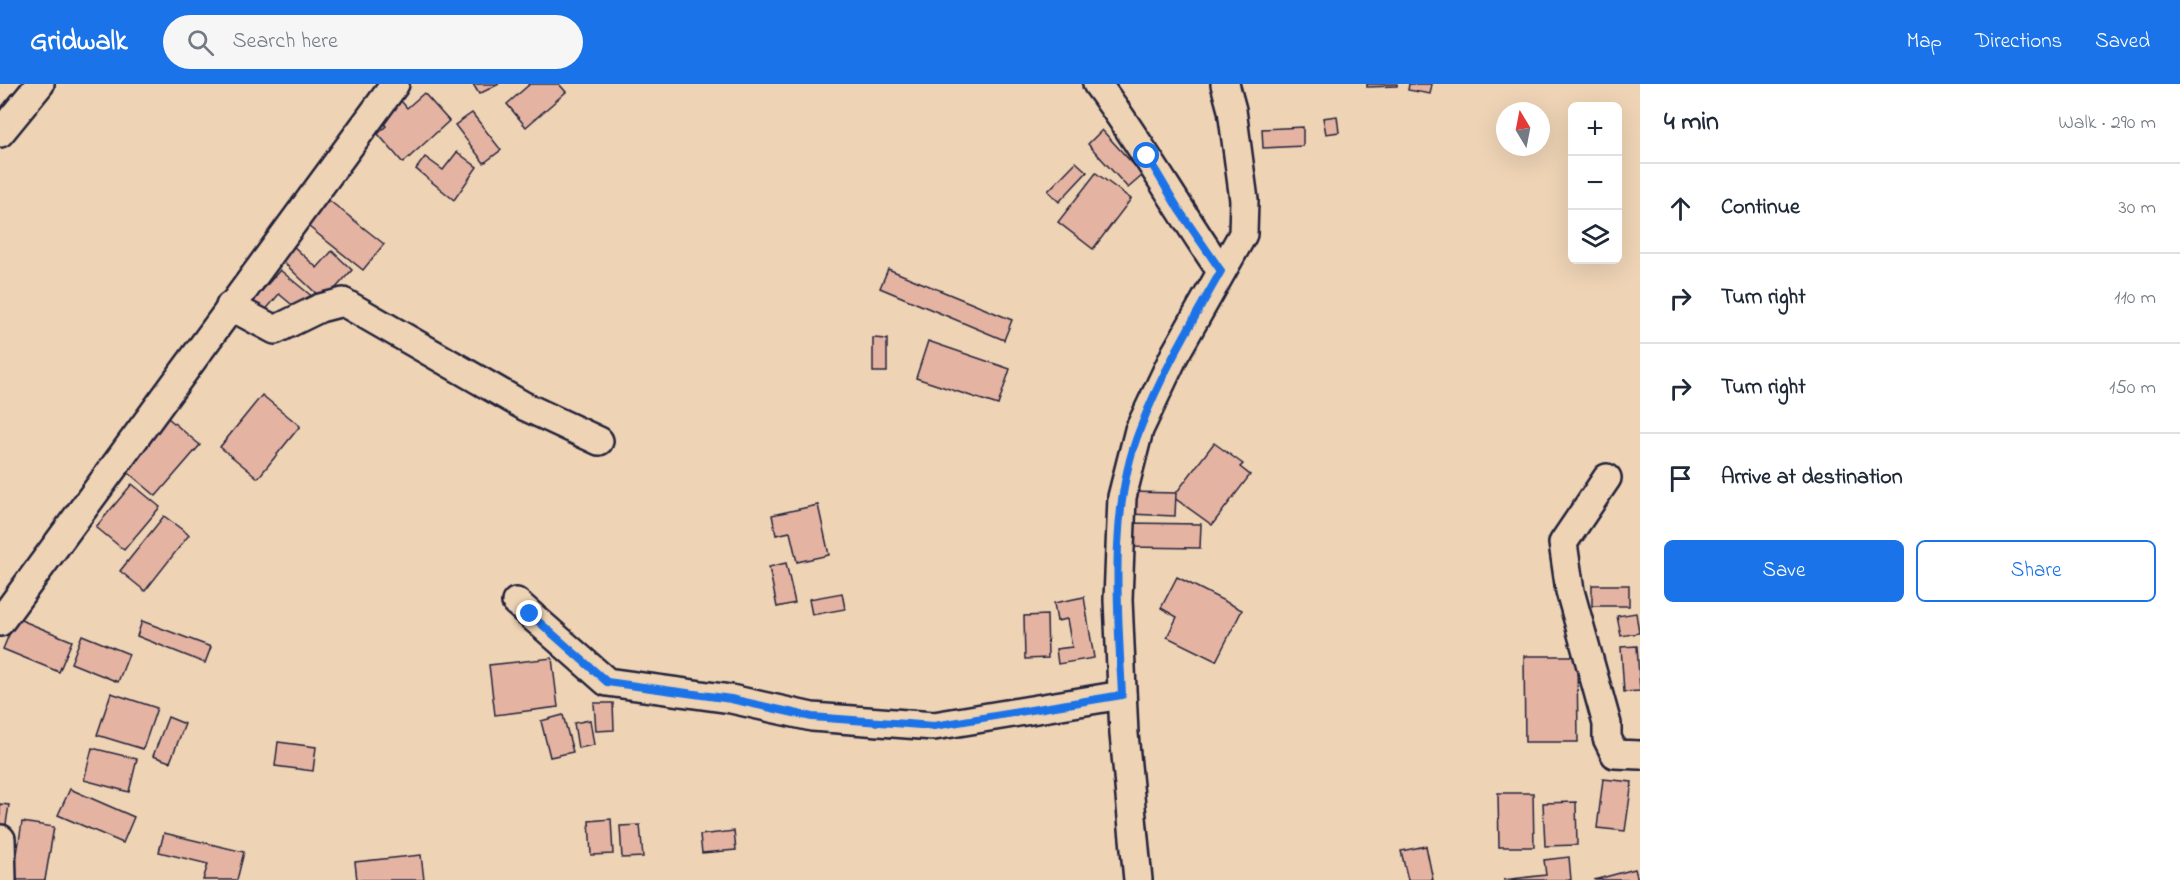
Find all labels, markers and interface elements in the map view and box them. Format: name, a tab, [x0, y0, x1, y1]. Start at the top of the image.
search box	[163, 15, 583, 69]
text: Gridwalk	[30, 22, 127, 63]
icon: search	[184, 26, 217, 59]
text: Search here	[232, 26, 338, 58]
text: Map	[1906, 27, 1942, 57]
text: Directions	[1975, 27, 2062, 57]
text: Saved	[2095, 27, 2150, 57]
north arrow	[1496, 102, 1550, 156]
map controls	[1568, 102, 1622, 264]
button: +	[1568, 102, 1622, 156]
text: 4 min	[1664, 104, 1719, 142]
text: Walk · 290 m	[2058, 109, 2156, 138]
route start	[1133, 142, 1159, 168]
button: −	[1568, 156, 1622, 210]
icon: ahead	[1664, 192, 1697, 225]
text: Continue	[1721, 192, 1800, 224]
text: 30 m	[2119, 194, 2156, 223]
button: layers	[1568, 210, 1622, 264]
icon: right	[1664, 282, 1697, 315]
text: Turn right	[1721, 282, 1806, 314]
text: 110 m	[2114, 284, 2156, 313]
icon: right	[1664, 372, 1697, 405]
text: Turn right	[1721, 372, 1806, 404]
text: 150 m	[2109, 374, 2156, 403]
icon: arrive	[1664, 462, 1697, 495]
text: Arrive at destination	[1721, 462, 1903, 494]
button: Save	[1664, 540, 1904, 602]
button: Share	[1916, 540, 2156, 602]
route end	[516, 600, 542, 626]

